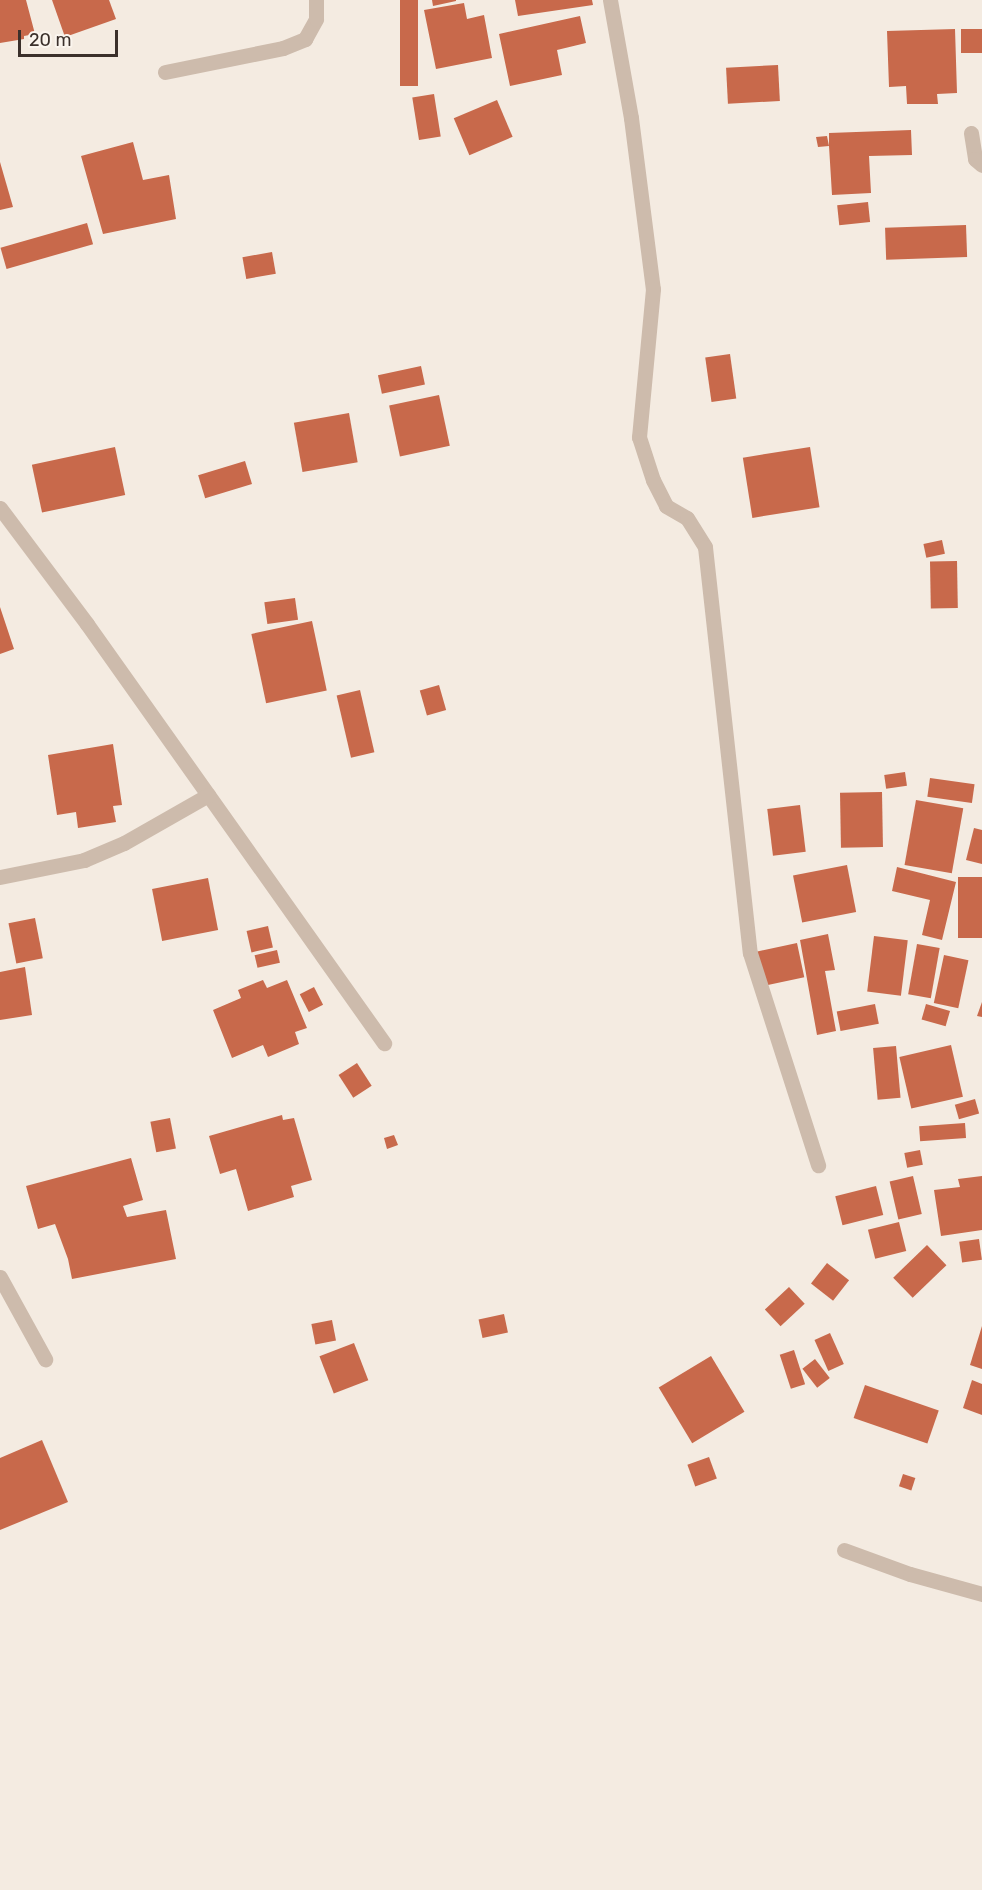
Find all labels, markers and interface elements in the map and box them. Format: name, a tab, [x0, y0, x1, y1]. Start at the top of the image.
scale bar	[21, 18, 122, 56]
text: 20 m	[29, 29, 71, 51]

